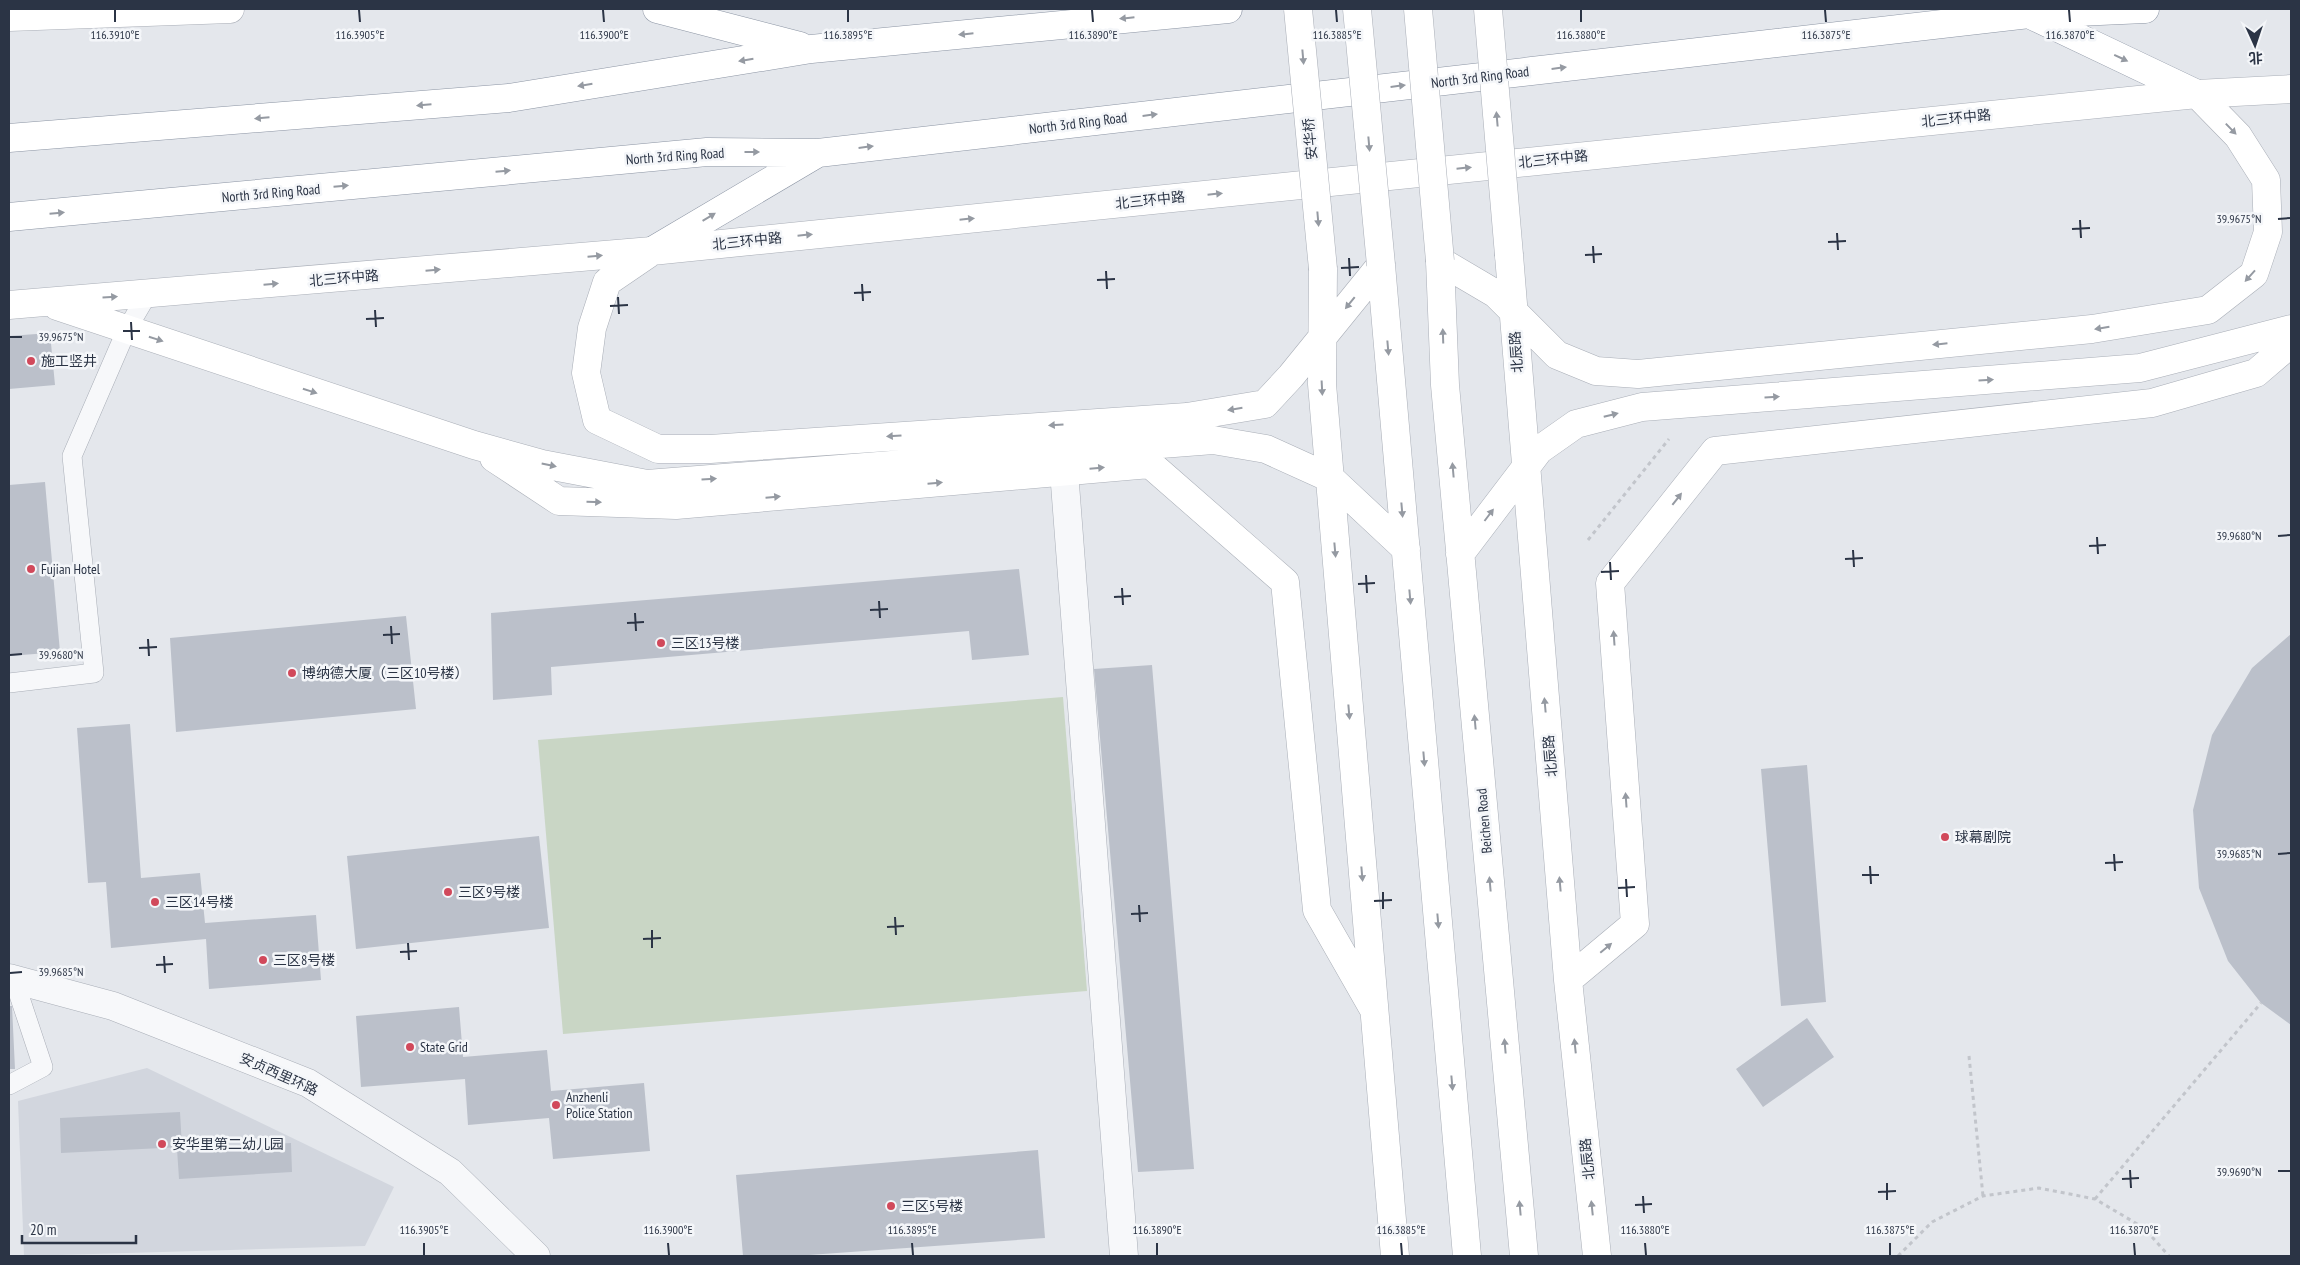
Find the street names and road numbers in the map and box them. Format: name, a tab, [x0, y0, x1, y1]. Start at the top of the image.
street label: North 3rd Ring Road	[1430, 62, 1530, 92]
street label: 北三环中路	[1920, 105, 1992, 131]
street label: North 3rd Ring Road	[1028, 108, 1128, 138]
street label: 安华桥	[1299, 117, 1321, 161]
street label: North 3rd Ring Road	[625, 144, 725, 168]
street label: 北三环中路	[1517, 146, 1589, 172]
street label: North 3rd Ring Road	[221, 180, 321, 206]
street label: 北三环中路	[1114, 187, 1186, 213]
street label: 北三环中路	[711, 228, 783, 254]
street label: 北三环中路	[308, 266, 380, 290]
street label: 北辰路	[1506, 330, 1526, 374]
street label: 北辰路	[1539, 734, 1561, 778]
street label: Beichen Road	[1472, 788, 1496, 854]
street label: 安贞西里环路	[237, 1049, 321, 1099]
street label: 北辰路	[1576, 1137, 1598, 1181]

